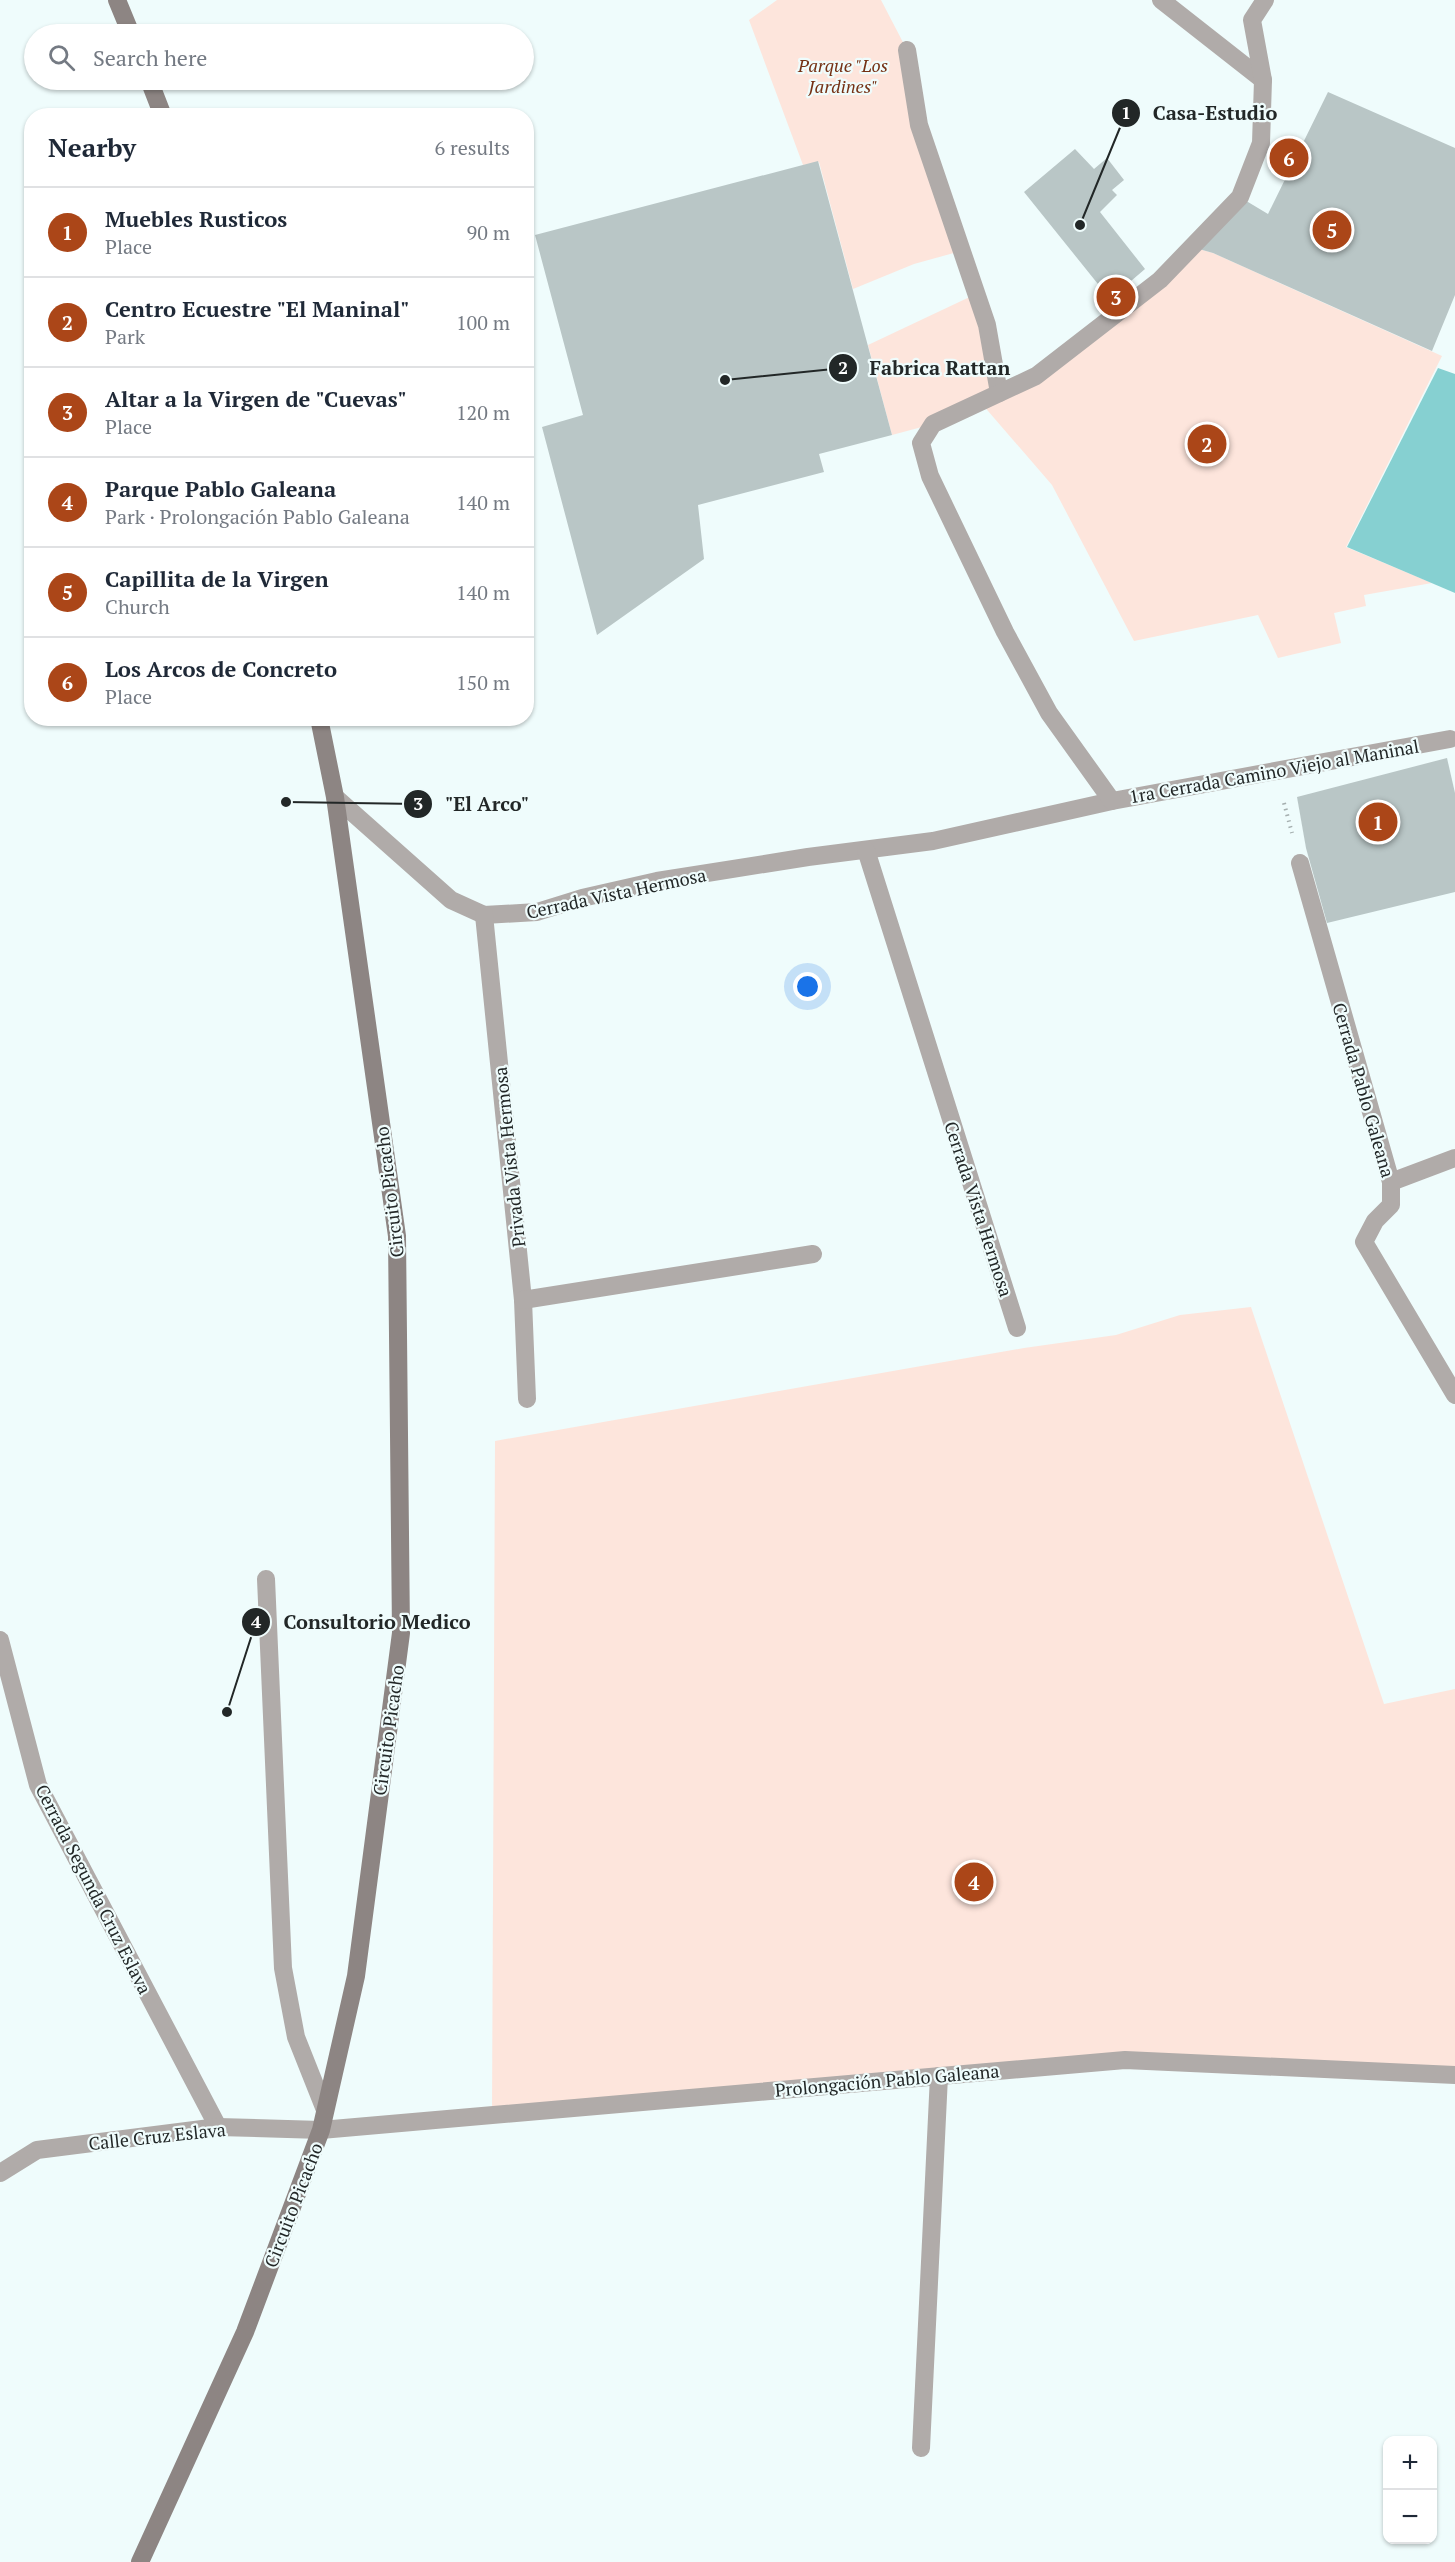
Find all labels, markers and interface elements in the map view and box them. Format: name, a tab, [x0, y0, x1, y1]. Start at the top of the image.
search box	[24, 24, 534, 90]
icon: search	[45, 41, 78, 74]
text: Search here	[93, 43, 207, 72]
park label: Parque "Los Jardines"	[797, 53, 888, 98]
callout: Casa-Estudio	[1111, 94, 1289, 132]
text: Casa-Estudio	[1153, 99, 1277, 126]
text: 1	[1121, 100, 1131, 124]
text: Nearby	[48, 130, 136, 164]
text: 6 results	[435, 134, 510, 161]
pin: 6	[1270, 136, 1308, 180]
text: Muebles Rusticos	[105, 204, 287, 233]
pin: 5	[1312, 208, 1352, 252]
text: 1	[62, 219, 73, 246]
text: 90 m	[467, 219, 510, 246]
text: Place	[105, 233, 152, 260]
pin: 3	[1096, 274, 1136, 320]
text: Centro Ecuestre "El Maninal"	[105, 294, 409, 323]
text: 2	[62, 309, 73, 336]
text: 100 m	[456, 309, 510, 336]
text: Park	[105, 323, 145, 350]
callout: Fabrica Rattan	[828, 349, 1023, 387]
text: Fabrica Rattan	[870, 354, 1010, 381]
text: 2	[838, 355, 848, 379]
text: Altar a la Virgen de "Cuevas"	[105, 384, 407, 413]
text: 3	[62, 399, 73, 426]
text: 120 m	[456, 399, 510, 426]
text: Place	[105, 413, 152, 440]
pin: 2	[1188, 422, 1226, 466]
text: Parque Pablo Galeana	[105, 474, 336, 503]
text: 4	[62, 489, 73, 516]
text: 140 m	[456, 489, 510, 516]
text: Park · Prolongación Pablo Galeana	[105, 503, 410, 530]
text: Capillita de la Virgen	[105, 564, 329, 593]
text: 5	[62, 579, 73, 606]
text: 140 m	[456, 579, 510, 606]
text: Church	[105, 593, 170, 620]
text: Los Arcos de Concreto	[105, 654, 337, 683]
text: 6	[62, 669, 73, 696]
text: 150 m	[456, 669, 510, 696]
text: Place	[105, 683, 152, 710]
street label: 1ra Cerrada Camino Viejo al Maninal	[1127, 734, 1421, 808]
callout: "El Arco"	[403, 785, 541, 823]
text: "El Arco"	[445, 790, 529, 817]
text: 3	[413, 791, 423, 815]
pin: 1	[1358, 800, 1398, 844]
street label: Cerrada Vista Hermosa	[524, 862, 708, 924]
your location	[793, 972, 822, 1001]
street label: Cerrada Pablo Galeana	[1328, 1000, 1400, 1180]
street label: Privada Vista Hermosa	[488, 1066, 530, 1248]
street label: Cerrada Vista Hermosa	[939, 1118, 1019, 1300]
street label: Circuito Picacho	[369, 1125, 409, 1259]
callout: Consultorio Medico	[241, 1603, 482, 1641]
text: Consultorio Medico	[283, 1608, 471, 1635]
text: 4	[251, 1609, 262, 1633]
street label: Circuito Picacho	[367, 1663, 409, 1797]
street label: Cerrada Segunda Cruz Eslava	[31, 1780, 157, 1998]
pin: 4	[954, 1860, 994, 1904]
street label: Prolongación Pablo Galeana	[774, 2058, 1000, 2102]
street label: Calle Cruz Eslava	[87, 2117, 227, 2155]
street label: Circuito Picacho	[258, 2139, 328, 2271]
map controls	[1383, 2436, 1437, 2544]
button: +	[1383, 2436, 1437, 2490]
button: −	[1383, 2490, 1437, 2544]

